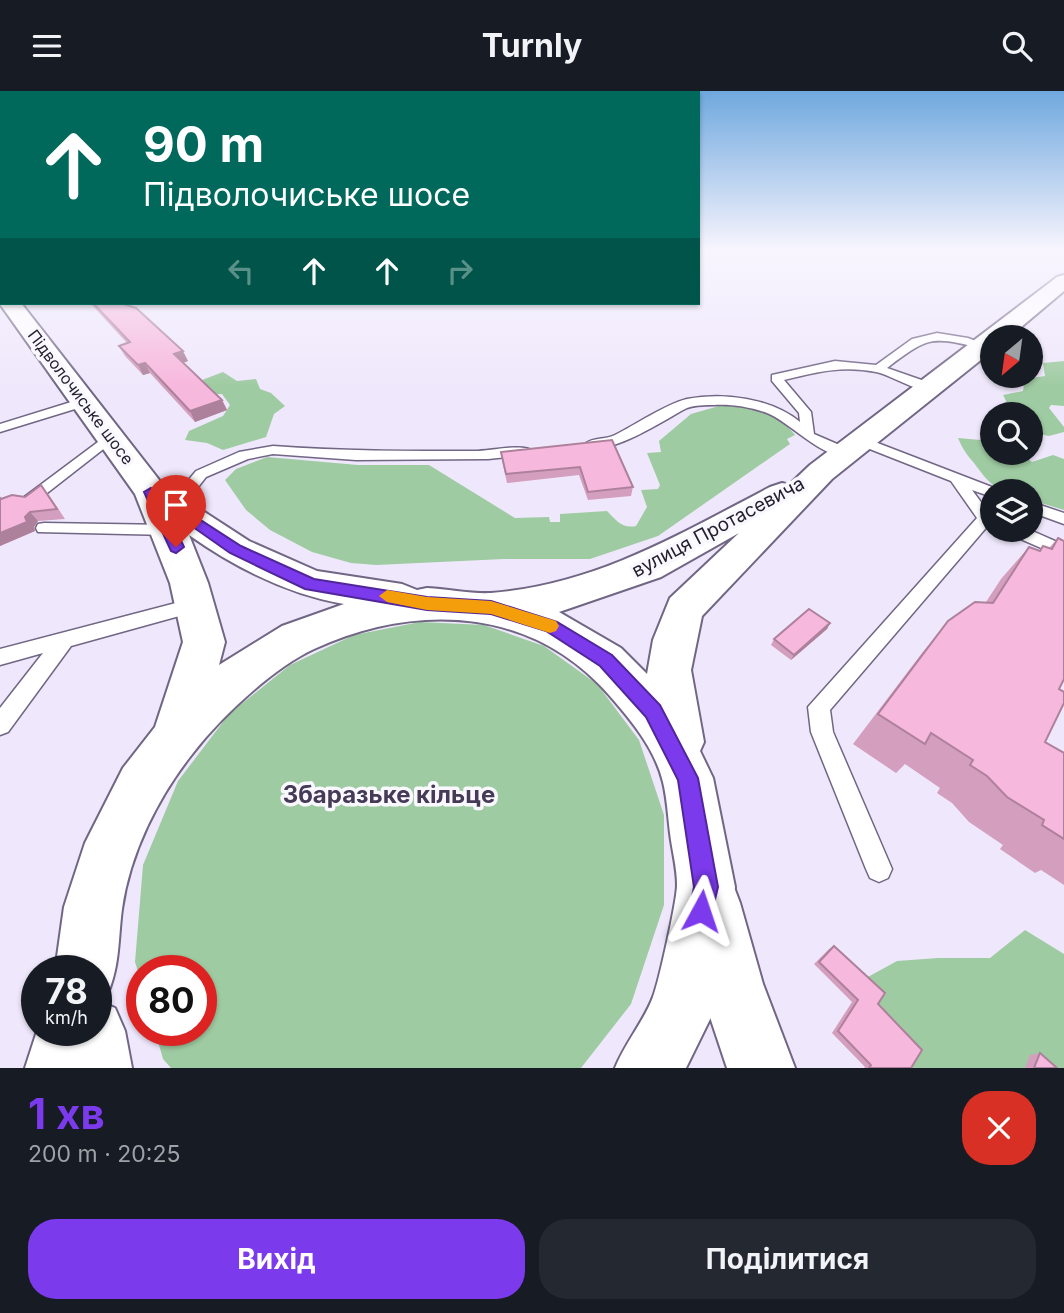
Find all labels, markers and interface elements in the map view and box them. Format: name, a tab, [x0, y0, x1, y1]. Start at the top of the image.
text: Turnly	[482, 26, 582, 65]
icon: menu	[28, 27, 66, 65]
icon: search	[998, 27, 1036, 65]
text: 90 m	[143, 115, 264, 174]
icon: ahead	[28, 119, 119, 210]
text: Підволочиське шосе	[143, 175, 470, 214]
icon: left	[222, 252, 260, 290]
icon: ahead	[295, 252, 333, 290]
icon: ahead	[368, 252, 406, 290]
icon: right	[441, 252, 479, 290]
north arrow	[980, 325, 1043, 389]
map controls	[980, 325, 1043, 542]
street label: Підволочиське шосе	[24, 326, 138, 468]
button: search	[980, 402, 1043, 465]
street label: вулиця Протасевича	[628, 472, 808, 582]
pin	[146, 475, 206, 547]
button: layers	[980, 479, 1043, 542]
icon: arrive	[157, 486, 195, 524]
district label: Збаразьке кільце	[283, 780, 495, 809]
position arrow	[664, 874, 738, 948]
speed limit sign: 80	[126, 955, 217, 1046]
text: 78	[45, 970, 88, 1012]
text: km/h	[45, 1007, 88, 1028]
text: 1 хв	[28, 1088, 105, 1139]
button: close	[962, 1091, 1036, 1165]
text: 200 m · 20:25	[28, 1140, 180, 1168]
button: Вихід	[28, 1219, 525, 1299]
button: Поділитися	[539, 1219, 1036, 1299]

